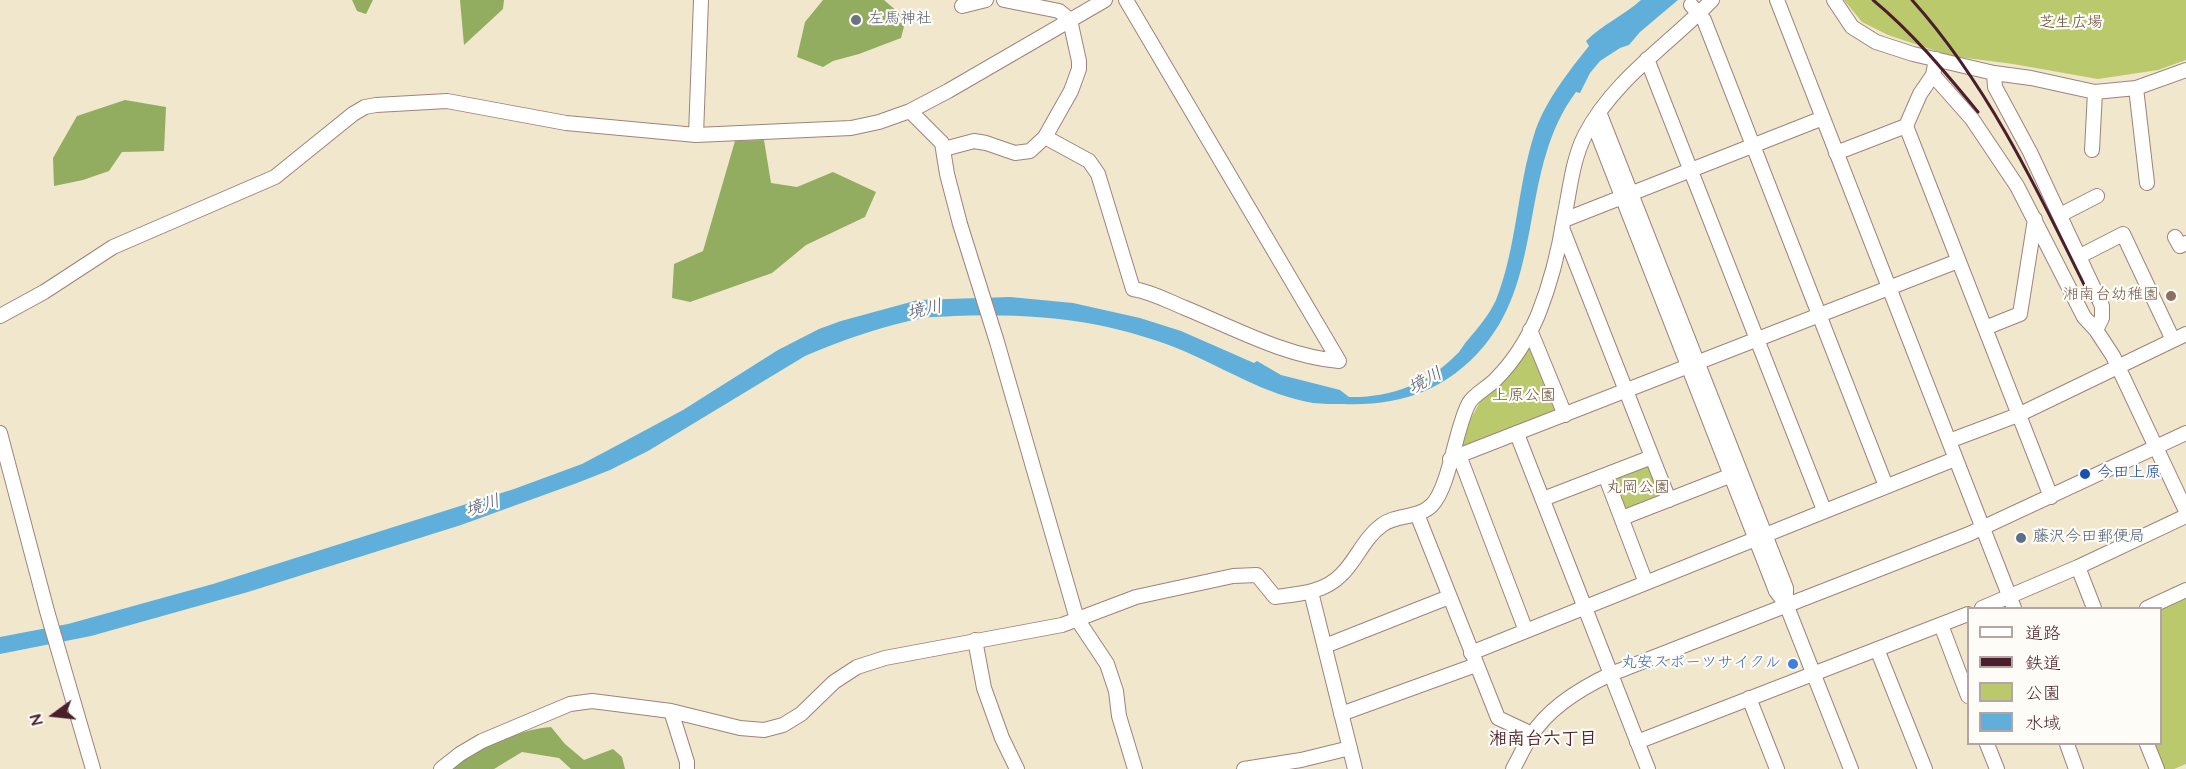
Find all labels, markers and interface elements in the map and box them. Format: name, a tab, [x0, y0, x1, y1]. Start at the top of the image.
place label: 左馬神社	[868, 10, 932, 30]
marker: 左馬神社	[849, 13, 863, 27]
park label: 芝生広場	[2039, 14, 2103, 34]
place label: 湘南台幼稚園	[2063, 286, 2159, 306]
marker: 湘南台幼稚園	[2164, 289, 2178, 303]
water label: 境川	[905, 296, 945, 326]
water label: 境川	[1405, 364, 1447, 400]
park label: 上原公園	[1492, 387, 1556, 407]
place label: 今田上原	[2097, 464, 2161, 484]
marker: 今田上原	[2078, 467, 2092, 481]
park label: 丸岡公園	[1606, 479, 1670, 499]
water label: 境川	[463, 491, 503, 523]
place label: 藤沢今田郵便局	[2033, 528, 2145, 548]
marker: 藤沢今田郵便局	[2014, 531, 2028, 545]
legend	[1967, 607, 2162, 745]
text: 道路	[2025, 621, 2061, 646]
text: 鉄道	[2025, 651, 2061, 676]
place label: 丸安スポーツサイクル	[1621, 654, 1781, 674]
marker: 丸安スポーツサイクル	[1786, 657, 1800, 671]
text: 公園	[2025, 681, 2061, 706]
north arrow	[24, 685, 84, 745]
text: 水域	[2025, 711, 2061, 736]
text: N	[25, 712, 49, 727]
district label: 湘南台六丁目	[1489, 729, 1597, 751]

